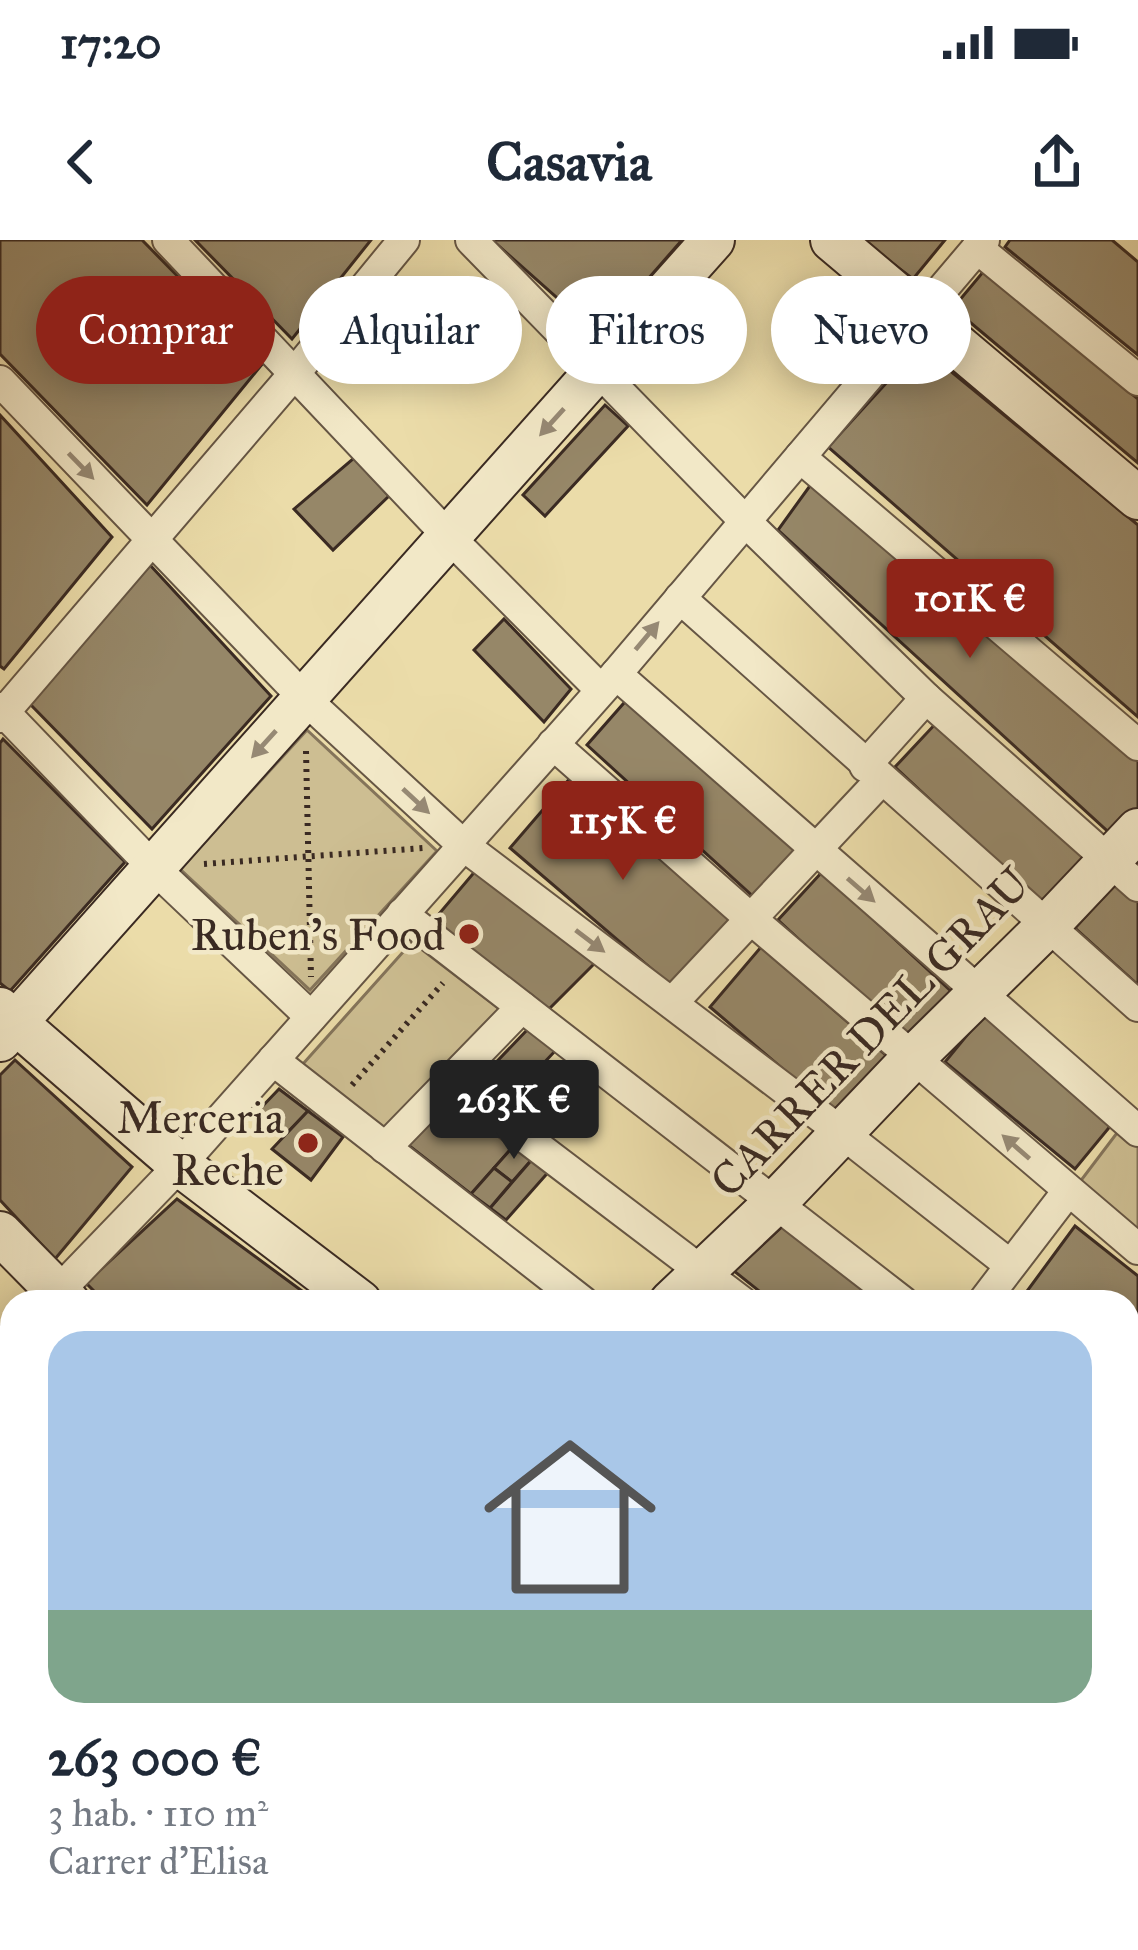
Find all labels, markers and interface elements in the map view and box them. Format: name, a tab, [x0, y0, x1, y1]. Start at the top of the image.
text: 17:20	[60, 15, 162, 70]
icon: back	[48, 129, 114, 195]
text: Casavia	[486, 129, 652, 195]
icon: share	[1024, 129, 1090, 195]
chip: Comprar	[36, 276, 275, 384]
chip: Alquilar	[299, 276, 522, 384]
chip: Filtros	[546, 276, 747, 384]
chip: Nuevo	[771, 276, 971, 384]
one-way arrow	[539, 408, 566, 437]
one-way arrow	[66, 451, 94, 480]
pin: 101K €	[872, 559, 1068, 661]
text: 101K €	[914, 574, 1026, 622]
one-way arrow	[634, 621, 660, 651]
one-way arrow	[251, 729, 278, 759]
pin: 115K €	[525, 781, 721, 883]
one-way arrow	[401, 787, 430, 814]
text: 115K €	[569, 796, 677, 844]
street label: CARRER DEL GRAU	[699, 856, 1042, 1208]
one-way arrow	[846, 876, 876, 902]
place label: Ruben's Food	[191, 907, 445, 962]
marker: Ruben's Food	[456, 921, 482, 947]
one-way arrow	[575, 928, 606, 953]
pin: 263K €	[416, 1060, 612, 1162]
text: 263K €	[457, 1075, 571, 1123]
place label: Merceria Reche	[117, 1090, 284, 1197]
marker: Merceria Reche	[295, 1130, 321, 1156]
one-way arrow	[1001, 1134, 1031, 1160]
icon: home	[462, 1409, 678, 1625]
text: 263 000 €	[48, 1727, 262, 1789]
text: 3 hab. · 110 m²	[48, 1789, 268, 1837]
text: Carrer d'Elisa	[48, 1837, 269, 1885]

